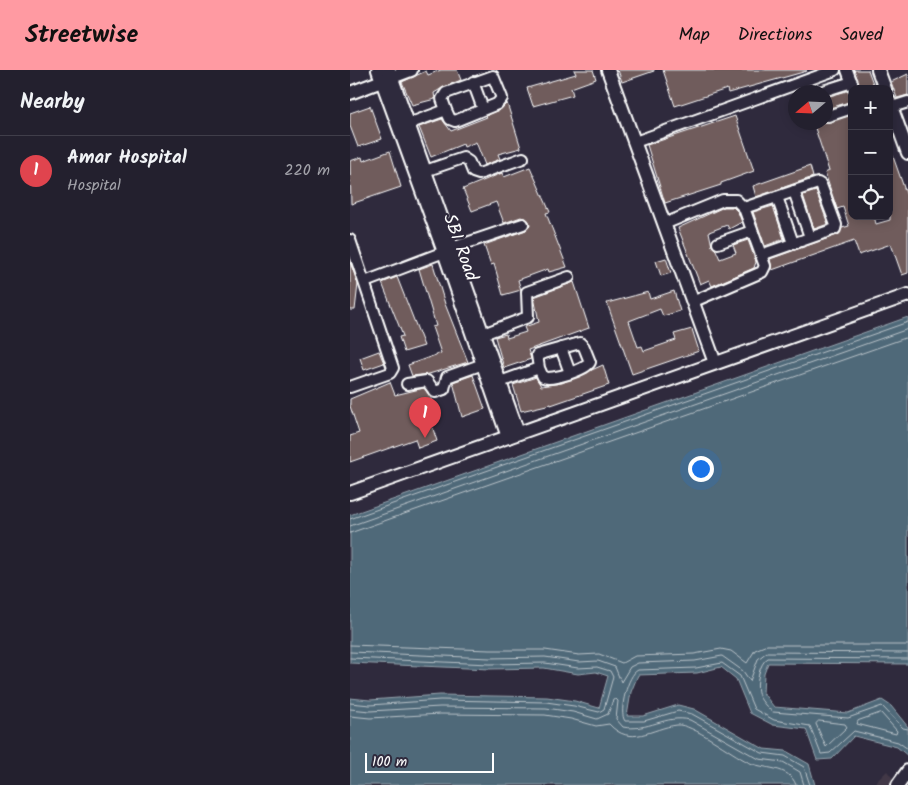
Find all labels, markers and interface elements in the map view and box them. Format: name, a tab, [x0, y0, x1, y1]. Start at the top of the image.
text: Streetwise	[25, 16, 138, 55]
text: Map	[678, 21, 710, 50]
text: Directions	[738, 21, 812, 50]
text: Saved	[840, 21, 883, 50]
north arrow	[788, 85, 833, 130]
map controls	[848, 85, 893, 220]
button: +	[848, 85, 893, 130]
text: Nearby	[20, 86, 85, 119]
button: −	[848, 130, 893, 175]
text: Amar Hospital	[67, 143, 187, 173]
text: 1	[34, 158, 38, 183]
text: 220 m	[284, 158, 330, 183]
text: Hospital	[67, 173, 121, 198]
button: locate	[848, 175, 893, 220]
street label: SBI Road	[434, 210, 486, 286]
pin: 1	[409, 397, 441, 438]
your location	[688, 456, 714, 482]
scale bar	[365, 750, 494, 773]
text: 100 m	[372, 751, 407, 773]

